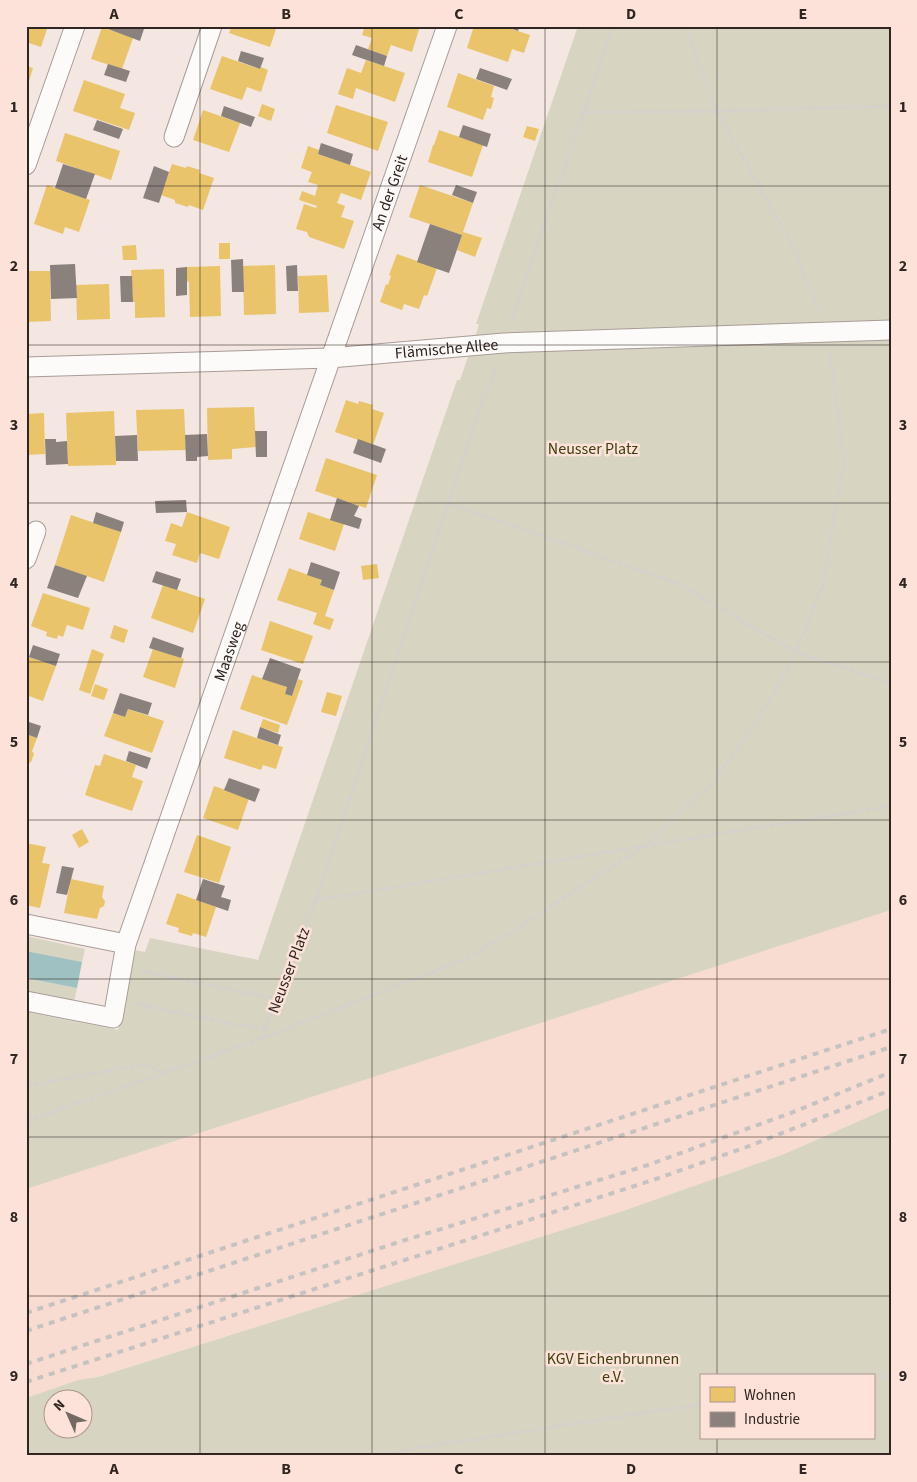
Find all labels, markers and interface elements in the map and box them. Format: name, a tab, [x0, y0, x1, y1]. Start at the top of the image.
text: A	[108, 3, 119, 25]
text: B	[281, 3, 291, 25]
text: C	[454, 3, 464, 25]
text: D	[626, 3, 636, 25]
text: E	[799, 3, 807, 25]
text: 1	[10, 96, 18, 118]
text: 1	[899, 96, 907, 118]
street label: An der Greit	[366, 151, 413, 234]
text: 2	[10, 255, 18, 277]
text: 2	[899, 255, 907, 277]
street label: Flämische Allee	[394, 334, 499, 364]
text: 3	[10, 414, 18, 436]
text: 3	[899, 414, 907, 436]
park label: Neusser Platz	[548, 438, 638, 460]
text: 4	[10, 572, 19, 594]
text: 4	[899, 572, 908, 594]
street label: Maasweg	[209, 619, 250, 684]
text: 5	[10, 731, 18, 753]
text: 5	[899, 731, 907, 753]
text: 6	[10, 889, 18, 911]
text: 6	[899, 889, 907, 911]
street label: Neusser Platz	[262, 924, 315, 1016]
text: 7	[10, 1048, 18, 1070]
text: 7	[899, 1048, 907, 1070]
text: 8	[10, 1206, 18, 1228]
text: 8	[899, 1206, 907, 1228]
park label: KGV Eichenbrunnen e.V.	[547, 1348, 679, 1388]
text: 9	[10, 1365, 18, 1387]
text: 9	[899, 1365, 907, 1387]
legend	[700, 1374, 874, 1440]
text: Wohnen	[744, 1385, 796, 1406]
north arrow	[42, 1390, 92, 1440]
text: N	[49, 1395, 70, 1416]
text: Industrie	[744, 1409, 800, 1430]
text: A	[108, 1458, 119, 1480]
text: B	[281, 1458, 291, 1480]
text: C	[454, 1458, 464, 1480]
text: D	[626, 1458, 636, 1480]
text: E	[799, 1458, 807, 1480]

